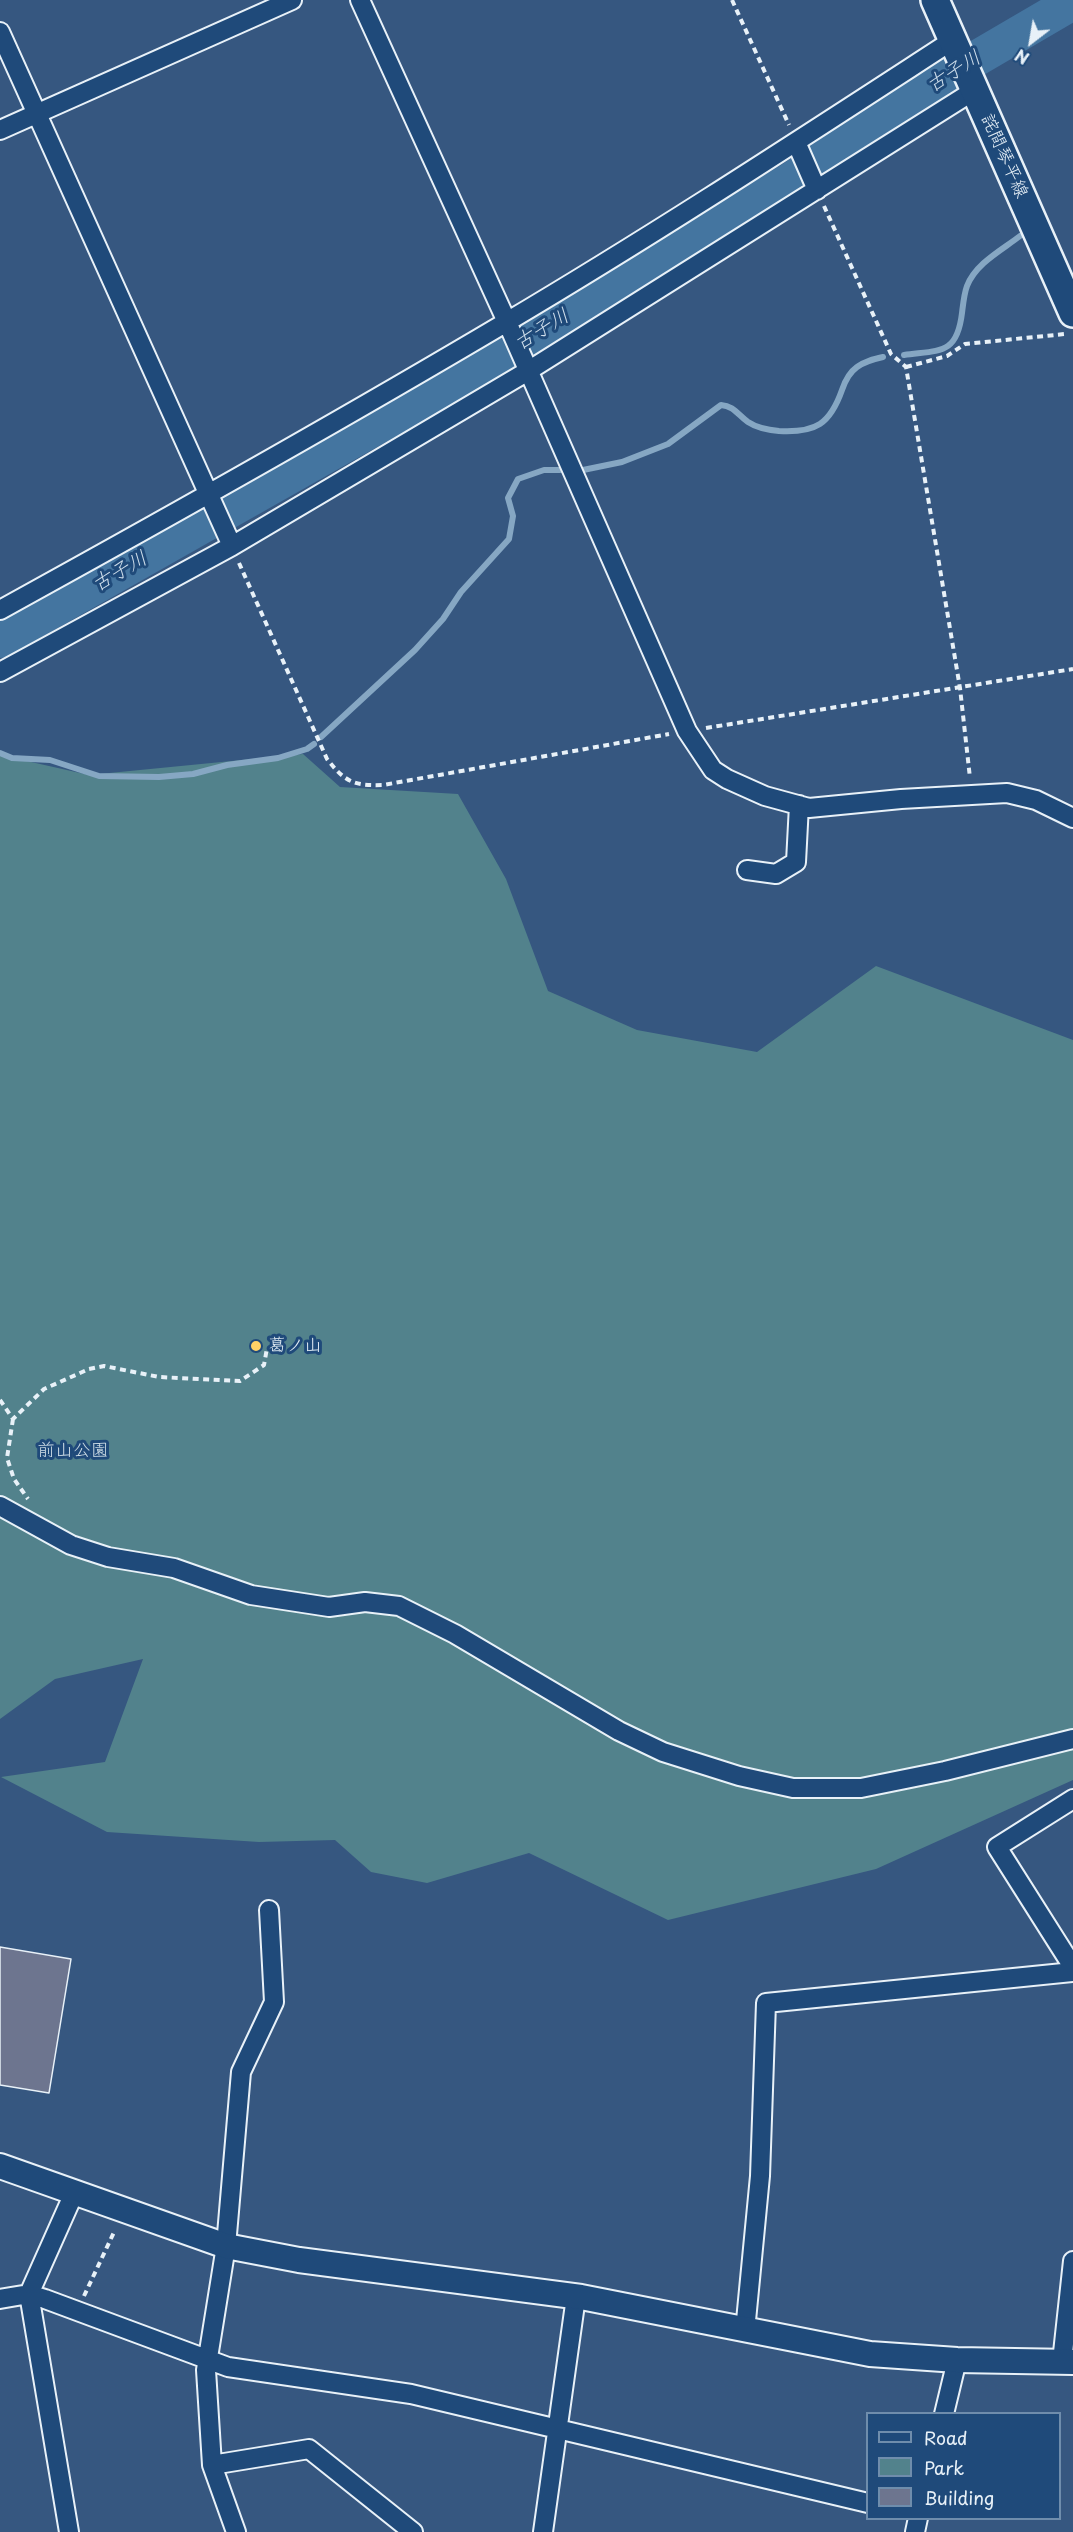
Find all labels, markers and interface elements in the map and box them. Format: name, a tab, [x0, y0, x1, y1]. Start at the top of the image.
north arrow	[1001, 12, 1061, 72]
text: N	[1010, 44, 1033, 71]
water label: 古子川	[922, 46, 986, 98]
street label: 詫間琴平線	[976, 110, 1032, 202]
water label: 古子川	[510, 304, 574, 356]
water label: 古子川	[88, 547, 152, 597]
place label: 葛ノ山	[268, 1335, 322, 1357]
marker: 葛ノ山	[249, 1339, 263, 1353]
park label: 前山公園	[37, 1440, 109, 1462]
legend	[866, 2412, 1061, 2520]
text: Road	[924, 2424, 968, 2451]
text: Park	[924, 2454, 964, 2481]
text: Building	[924, 2484, 994, 2511]

